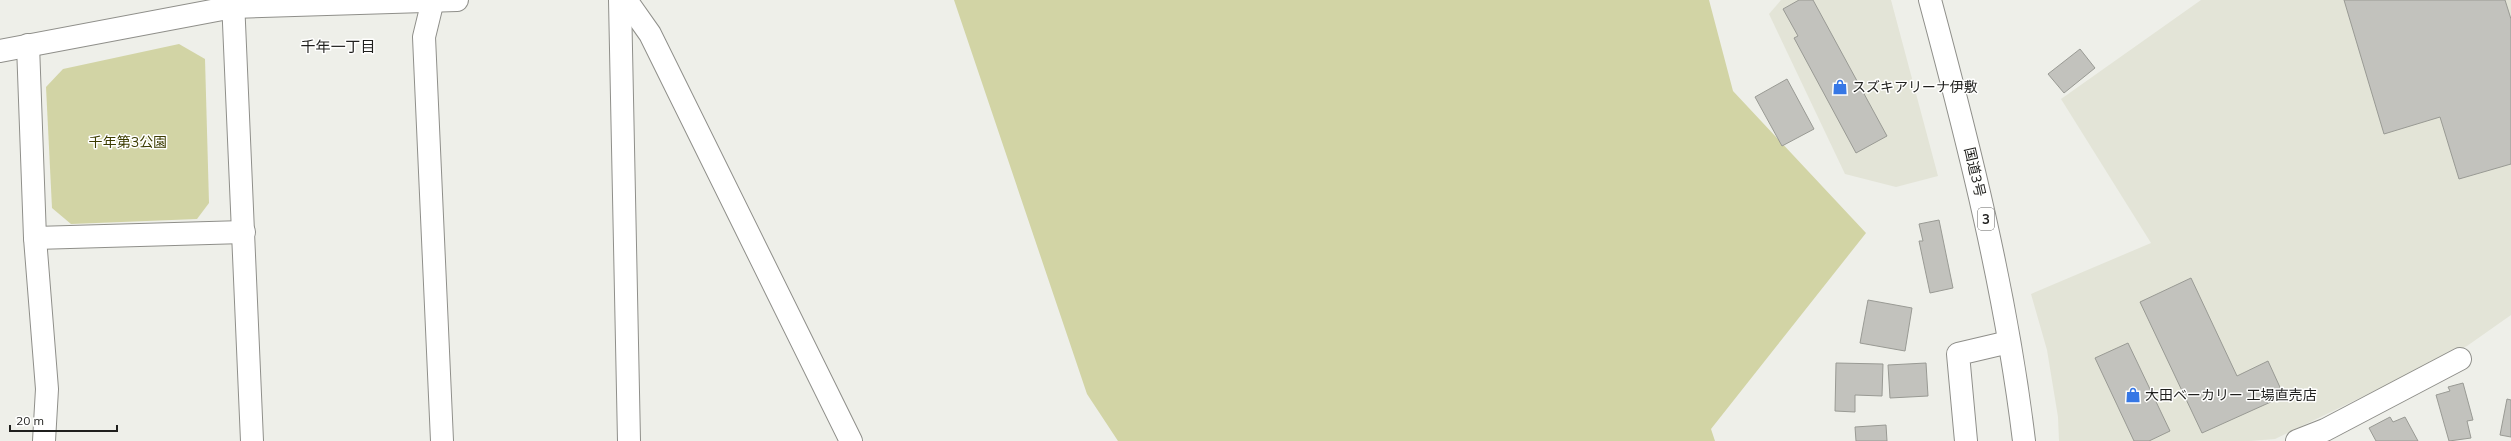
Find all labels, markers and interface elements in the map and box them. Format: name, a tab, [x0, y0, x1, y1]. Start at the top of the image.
district label: 千年一丁目	[300, 37, 376, 56]
shop icon: スズキアリーナ伊敷	[1831, 78, 1849, 96]
place label: スズキアリーナ伊敷	[1852, 78, 1978, 96]
park label: 千年第3公園	[89, 133, 167, 151]
street label: 国道3号	[1961, 145, 1989, 199]
road number: 3	[1978, 208, 1994, 230]
shop icon: 大田ベーカリー 工場直売店	[2124, 386, 2142, 404]
place label: 大田ベーカリー 工場直売店	[2145, 386, 2317, 404]
scale bar	[10, 407, 117, 433]
text: 20 m	[16, 413, 44, 428]

